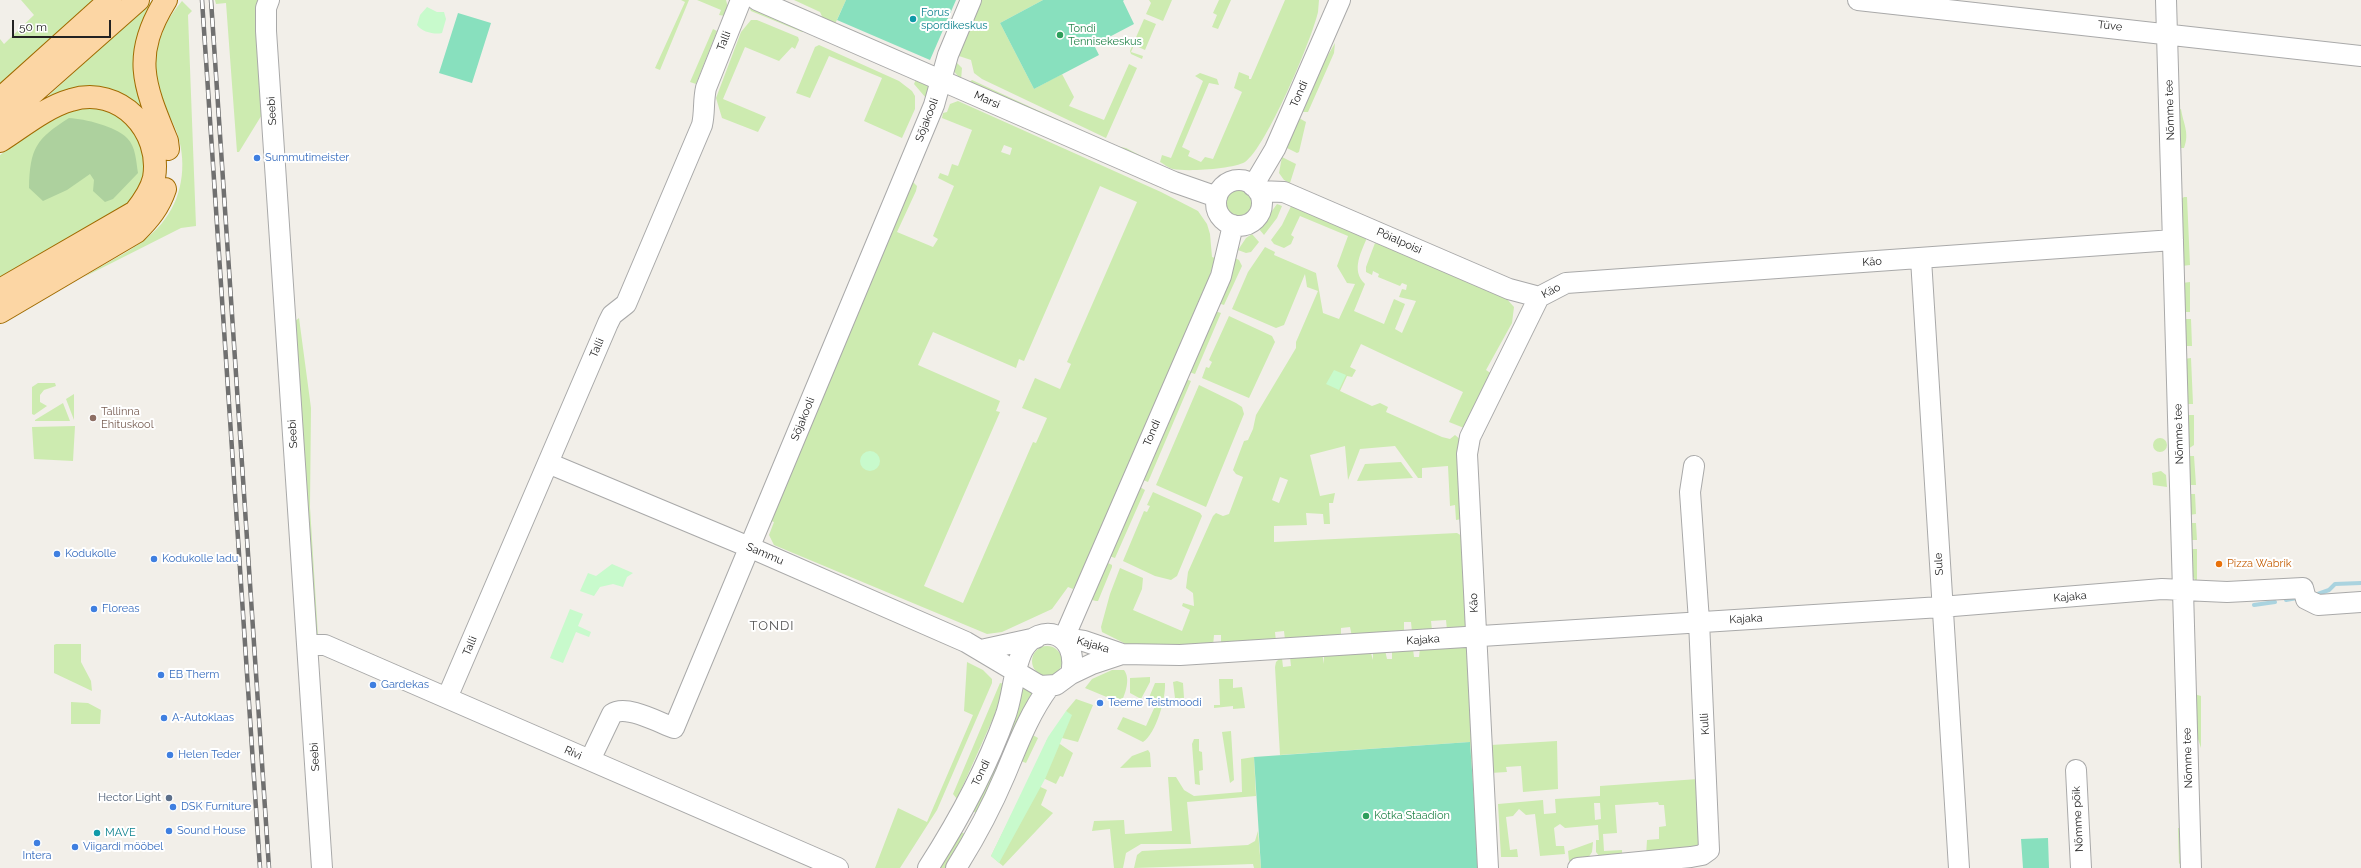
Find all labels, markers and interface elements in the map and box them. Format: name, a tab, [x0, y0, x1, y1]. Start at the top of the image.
place label: Forus spordikeskus	[921, 6, 988, 32]
scale bar	[14, 12, 113, 38]
marker: Forus spordikeskus	[908, 14, 918, 24]
street label: Tüve	[2097, 18, 2123, 34]
text: 50 m	[19, 20, 47, 34]
place label: Tondi Tennisekeskus	[1068, 22, 1142, 48]
street label: Talli	[714, 29, 734, 53]
marker: Tondi Tennisekeskus	[1055, 30, 1065, 40]
street label: Tondi	[1287, 79, 1311, 109]
street label: Nõmme tee	[2162, 79, 2178, 141]
street label: Marsi	[972, 88, 1002, 112]
street label: Seebi	[264, 96, 280, 126]
street label: Sõjakooli	[913, 96, 941, 144]
place label: Summutimeister	[265, 151, 349, 165]
marker: Summutimeister	[252, 153, 262, 163]
street label: Pöialpoisi	[1374, 225, 1424, 257]
street label: Käo	[1862, 255, 1882, 269]
street label: Käo	[1539, 281, 1563, 301]
street label: Talli	[587, 336, 607, 360]
street label: Sõjakooli	[788, 395, 818, 443]
street label: Nõmme tee	[2171, 403, 2187, 465]
place label: Tallinna Ehituskool	[101, 405, 154, 431]
marker: Tallinna Ehituskool	[88, 413, 98, 423]
street label: Tondi	[1141, 418, 1163, 448]
street label: Seebi	[285, 419, 301, 449]
street label: Sammu	[744, 540, 786, 568]
place label: Kodukolle	[65, 547, 116, 561]
marker: Kodukolle	[52, 549, 62, 559]
place label: Kodukolle ladu	[162, 552, 238, 566]
street label: Sule	[1932, 552, 1946, 576]
marker: Kodukolle ladu	[149, 554, 159, 564]
place label: Pizza Wabrik	[2227, 557, 2292, 571]
marker: Pizza Wabrik	[2214, 559, 2224, 569]
street label: Kajaka	[2053, 589, 2087, 605]
street label: Käo	[1467, 593, 1481, 613]
place label: Floreas	[102, 602, 139, 616]
marker: Floreas	[89, 604, 99, 614]
street label: Kajaka	[1729, 612, 1763, 626]
district label: TONDI	[750, 618, 794, 634]
street label: Kajaka	[1406, 632, 1440, 648]
street label: Talli	[460, 634, 480, 658]
street label: Kajaka	[1075, 634, 1111, 656]
place label: EB Therm	[169, 668, 219, 682]
marker: EB Therm	[156, 670, 166, 680]
place label: Gardekas	[381, 678, 429, 692]
marker: Gardekas	[368, 680, 378, 690]
place label: Teeme Teistmoodi	[1108, 696, 1202, 710]
marker: Teeme Teistmoodi	[1095, 698, 1105, 708]
place label: A-Autoklaas	[172, 711, 234, 725]
marker: A-Autoklaas	[159, 713, 169, 723]
street label: Kulli	[1698, 713, 1712, 735]
street label: Nõmme tee	[2180, 727, 2196, 789]
street label: Seebi	[307, 742, 323, 772]
street label: Rivi	[562, 743, 584, 763]
place label: Helen Teder	[178, 748, 240, 762]
marker: Helen Teder	[165, 750, 175, 760]
street label: Tondi	[969, 758, 993, 788]
street label: Nõmme põik	[2070, 786, 2086, 852]
place label: Hector Light	[98, 791, 161, 805]
marker: Hector Light	[164, 793, 174, 803]
place label: DSK Furniture	[181, 800, 251, 814]
marker: DSK Furniture	[168, 802, 178, 812]
place label: Kotka Staadion	[1374, 809, 1450, 823]
marker: Kotka Staadion	[1361, 811, 1371, 821]
place label: Sound House	[177, 824, 246, 838]
place label: MAVE	[105, 826, 136, 840]
marker: Sound House	[164, 826, 174, 836]
marker: MAVE	[92, 828, 102, 838]
marker: Intera	[32, 838, 42, 848]
place label: Viigardi mööbel	[83, 840, 163, 854]
marker: Viigardi mööbel	[70, 842, 80, 852]
place label: Intera	[23, 849, 51, 863]

